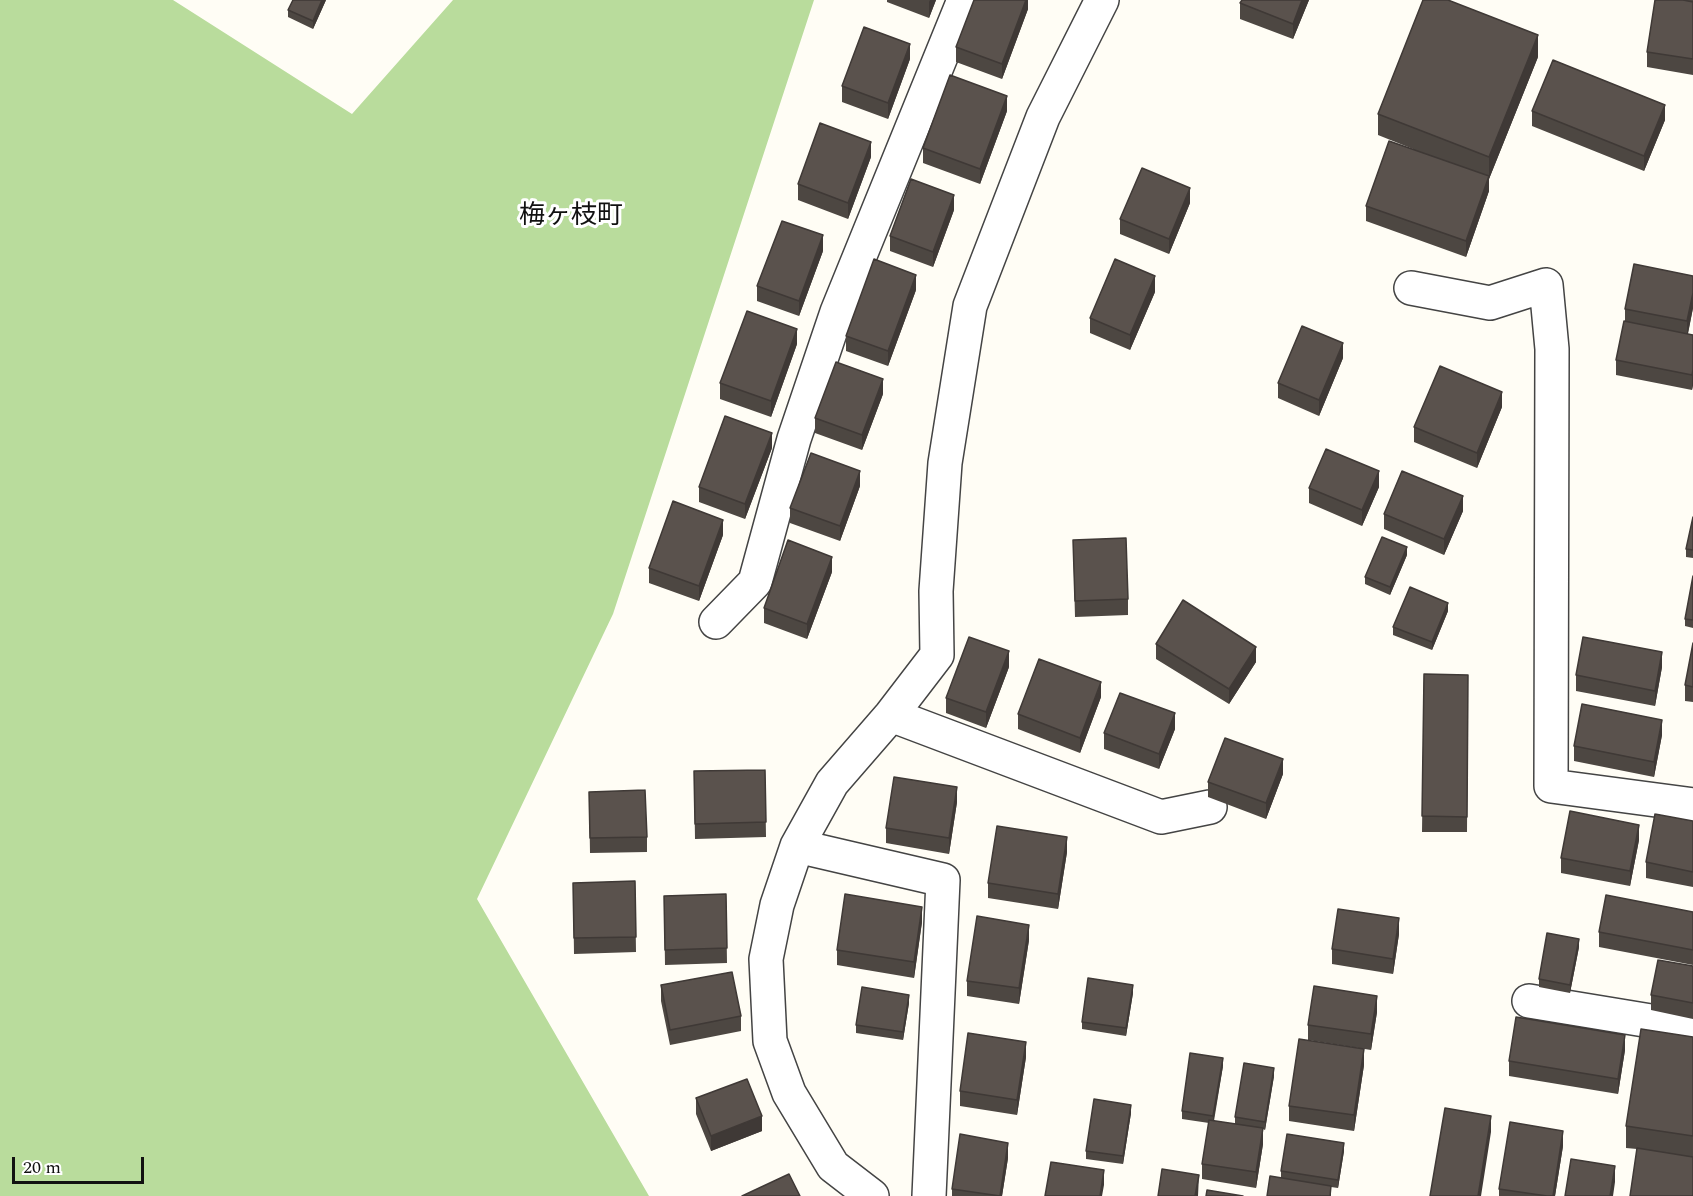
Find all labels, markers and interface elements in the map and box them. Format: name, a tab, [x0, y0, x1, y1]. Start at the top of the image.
district label: 梅ヶ枝町	[519, 202, 623, 234]
scale bar	[15, 1145, 147, 1183]
text: 20 m	[23, 1154, 61, 1181]

